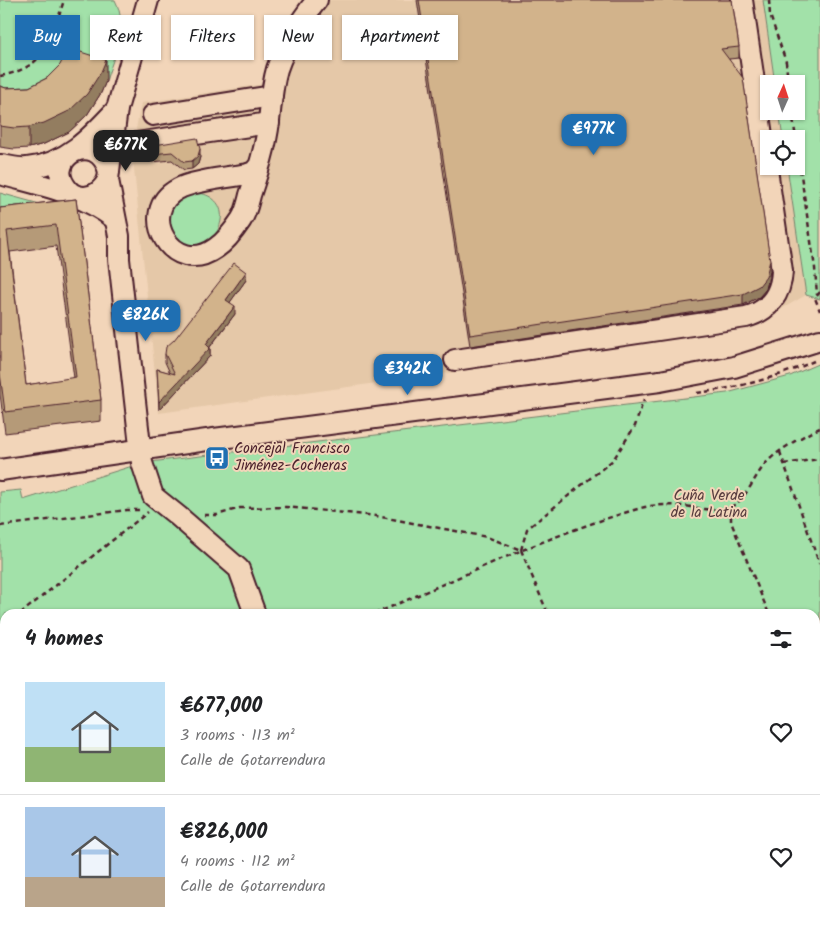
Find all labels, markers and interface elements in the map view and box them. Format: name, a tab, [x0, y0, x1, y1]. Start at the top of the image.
chip: Buy	[15, 15, 80, 60]
chip: Rent	[90, 15, 161, 60]
chip: Filters	[171, 15, 254, 60]
chip: New	[264, 15, 332, 60]
chip: Apartment	[342, 15, 458, 60]
north arrow	[760, 75, 805, 120]
map controls	[760, 75, 805, 175]
pin: €977K	[559, 114, 629, 156]
text: €977K	[573, 117, 615, 142]
pin: €677K	[91, 130, 161, 172]
button: locate	[760, 130, 805, 175]
text: €677K	[104, 133, 148, 158]
pin: €826K	[111, 300, 181, 342]
text: €826K	[122, 303, 170, 328]
pin: €342K	[373, 354, 443, 396]
text: €342K	[385, 357, 431, 382]
place label: Concejal Francisco Jiménez-Cocheras	[234, 437, 350, 478]
bus stop icon: Concejal Francisco Jiménez-Cocheras	[204, 445, 230, 471]
park label: Cuña Verde de la Latina	[671, 484, 747, 525]
text: 4 homes	[25, 623, 103, 656]
icon: filters	[767, 625, 795, 653]
text: €677,000	[180, 690, 262, 723]
icon: home	[65, 702, 125, 762]
icon: heart	[767, 718, 795, 746]
text: 3 rooms · 113 m²	[180, 723, 295, 748]
text: Calle de Gotarrendura	[180, 748, 326, 773]
text: €826,000	[180, 816, 267, 849]
icon: home	[65, 827, 125, 887]
icon: heart	[767, 843, 795, 871]
text: 4 rooms · 112 m²	[180, 849, 295, 874]
text: Calle de Gotarrendura	[180, 874, 326, 899]

